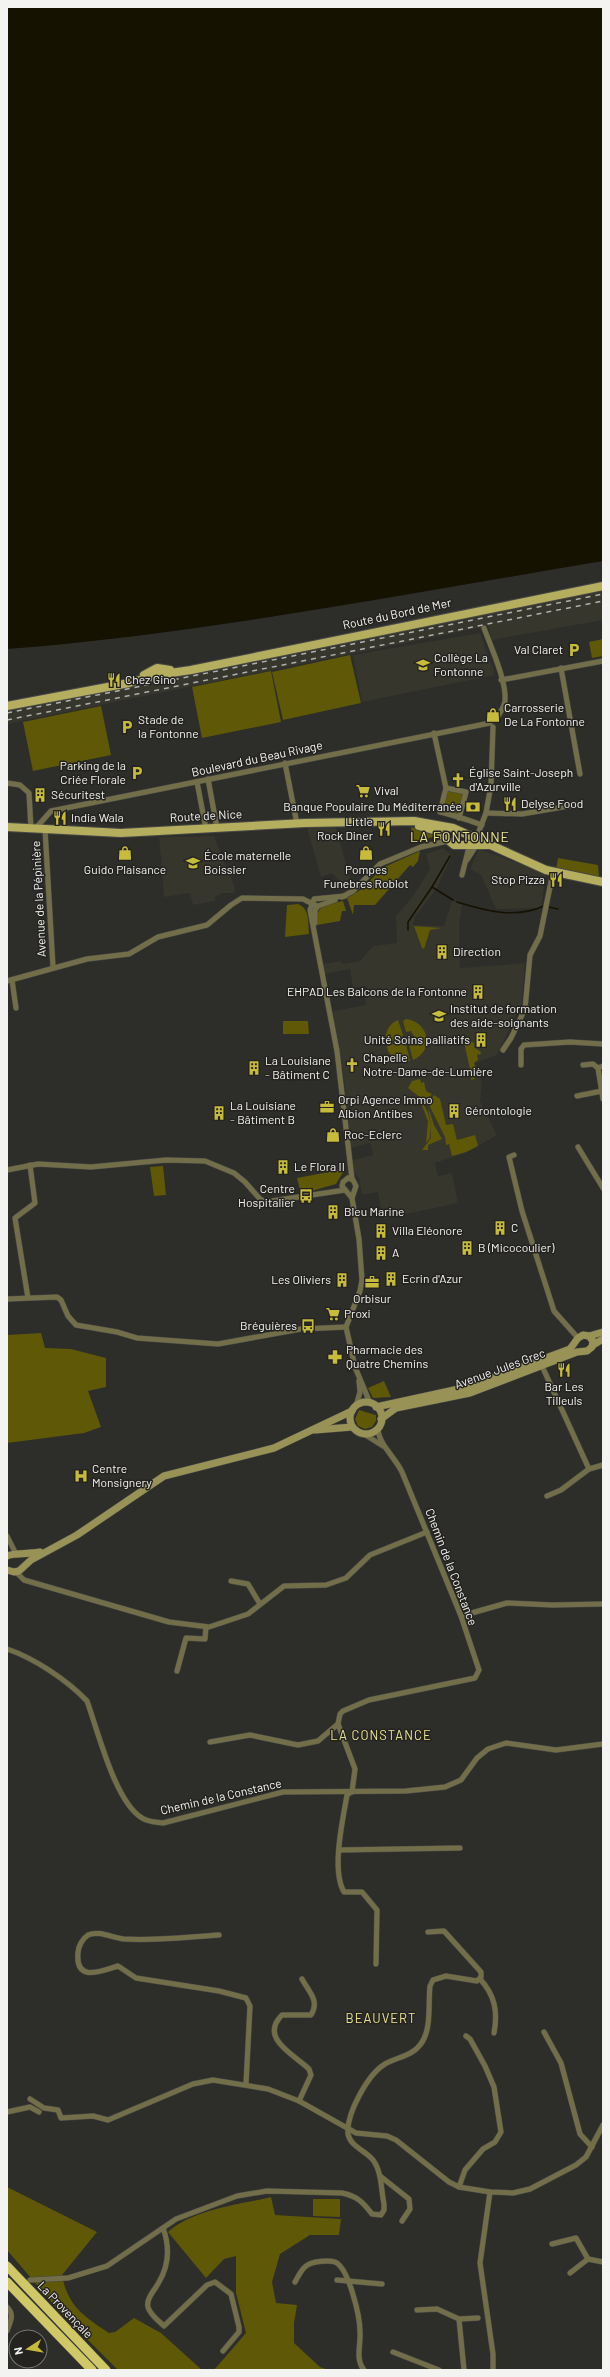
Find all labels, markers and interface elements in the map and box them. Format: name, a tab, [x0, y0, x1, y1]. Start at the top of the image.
street label: Route du Bord de Mer	[341, 595, 453, 631]
place label: Val Claret	[514, 642, 563, 656]
parking icon: Val Claret	[566, 642, 582, 658]
place label: Collège La Fontonne	[434, 650, 488, 678]
school or university icon: Collège La Fontonne	[415, 657, 431, 673]
restaurant icon: Chez Gino	[106, 672, 122, 688]
place label: Chez Gino	[125, 672, 176, 686]
place label: Carrosserie De La Fontonne	[504, 700, 585, 728]
shop icon: Carrosserie De La Fontonne	[485, 707, 501, 723]
place label: Stade de la Fontonne	[138, 712, 199, 740]
parking icon: Stade de la Fontonne	[119, 719, 135, 735]
street label: Boulevard du Beau Rivage	[190, 737, 324, 779]
place label: Parking de la Criée Florale	[60, 758, 126, 786]
parking icon: Parking de la Criée Florale	[129, 765, 145, 781]
place label: Église Saint-Joseph d'Azurville	[469, 765, 573, 793]
church icon: Église Saint-Joseph d'Azurville	[450, 772, 466, 788]
supermarket icon: Vival	[355, 783, 371, 799]
place label: Vival	[374, 783, 399, 797]
building icon: Sécuritest	[32, 787, 48, 803]
place label: Sécuritest	[51, 787, 105, 801]
restaurant icon: Delyse Food	[502, 796, 518, 812]
place label: Delyse Food	[521, 796, 583, 810]
place label: Banque Populaire Du Méditerranée	[283, 799, 462, 813]
bank icon: Banque Populaire Du Méditerranée	[465, 799, 481, 815]
street label: Route de Nice	[169, 806, 242, 824]
restaurant icon: India Wala	[52, 810, 68, 826]
place label: India Wala	[71, 810, 124, 824]
place label: Little Rock Diner	[317, 814, 374, 842]
restaurant icon: Little Rock Diner	[376, 821, 392, 837]
district label: LA FONTONNE	[410, 828, 510, 845]
street label: Avenue de la Pépinière	[28, 840, 48, 958]
shop icon: Guido Plaisance	[117, 845, 133, 861]
shop icon: Pompes Funebres Roblot	[358, 845, 374, 861]
place label: École maternelle Boissier	[204, 848, 291, 876]
school or university icon: École maternelle Boissier	[185, 855, 201, 871]
place label: Guido Plaisance	[84, 862, 166, 876]
place label: Pompes Funebres Roblot	[323, 862, 409, 890]
place label: Stop Pizza	[491, 872, 545, 886]
restaurant icon: Stop Pizza	[548, 872, 564, 888]
building icon: Direction	[434, 944, 450, 960]
place label: Direction	[453, 944, 501, 958]
place label: EHPAD Les Balcons de la Fontonne	[287, 984, 467, 998]
building icon: EHPAD Les Balcons de la Fontonne	[470, 984, 486, 1000]
place label: Institut de formation des aide-soignants	[450, 1001, 557, 1029]
school or university icon: Institut de formation des aide-soignants	[431, 1008, 447, 1024]
place label: Unité Soins palliatifs	[364, 1032, 470, 1046]
building icon: Unité Soins palliatifs	[473, 1032, 489, 1048]
place label: Chapelle Notre-Dame-de-Lumière	[363, 1050, 493, 1078]
place label: La Louisiane - Bâtiment C	[265, 1053, 331, 1081]
church icon: Chapelle Notre-Dame-de-Lumière	[344, 1057, 360, 1073]
building icon: La Louisiane - Bâtiment C	[246, 1060, 262, 1076]
place label: Orpi Agence Immo Albion Antibes	[338, 1092, 433, 1120]
place label: La Louisiane - Bâtiment B	[230, 1098, 296, 1126]
office icon: Orpi Agence Immo Albion Antibes	[319, 1099, 335, 1115]
building icon: Gérontologie	[446, 1103, 462, 1119]
place label: Gérontologie	[465, 1103, 532, 1117]
building icon: La Louisiane - Bâtiment B	[211, 1105, 227, 1121]
shop icon: Roc-Eclerc	[325, 1127, 341, 1143]
place label: Roc-Eclerc	[344, 1127, 402, 1141]
building icon: Le Flora II	[275, 1159, 291, 1175]
place label: Le Flora II	[294, 1159, 345, 1173]
place label: Centre Hospitalier	[238, 1181, 296, 1209]
bus stop icon: Centre Hospitalier	[298, 1188, 314, 1204]
building icon: Bleu Marine	[325, 1204, 341, 1220]
place label: Bleu Marine	[344, 1204, 404, 1218]
building icon: C	[492, 1220, 508, 1236]
place label: C	[511, 1220, 518, 1234]
building icon: Villa Eléonore	[373, 1223, 389, 1239]
place label: Villa Eléonore	[392, 1223, 463, 1237]
building icon: B (Micocoulier)	[459, 1240, 475, 1256]
place label: B (Micocoulier)	[478, 1240, 555, 1254]
building icon: A	[373, 1245, 389, 1261]
place label: A	[392, 1245, 399, 1259]
building icon: Ecrin d'Azur	[383, 1271, 399, 1287]
place label: Ecrin d'Azur	[402, 1271, 463, 1285]
place label: Les Oliviers	[271, 1272, 331, 1286]
building icon: Les Oliviers	[334, 1272, 350, 1288]
office icon: Orbisur	[364, 1274, 380, 1290]
place label: Orbisur	[353, 1291, 392, 1305]
supermarket icon: Proxi	[325, 1306, 341, 1322]
place label: Proxi	[344, 1306, 371, 1320]
place label: Bréguières	[240, 1318, 297, 1332]
bus stop icon: Bréguières	[300, 1318, 316, 1334]
place label: Pharmacie des Quatre Chemins	[346, 1342, 428, 1370]
street label: Avenue Jules Grec	[452, 1345, 547, 1391]
pharmacy icon: Pharmacie des Quatre Chemins	[327, 1349, 343, 1365]
restaurant icon: Bar Les Tilleuls	[556, 1362, 572, 1378]
place label: Bar Les Tilleuls	[544, 1379, 584, 1407]
place label: Centre Monsignery	[92, 1461, 152, 1489]
hospital icon: Centre Monsignery	[73, 1468, 89, 1484]
street label: Chemin de la Constance	[423, 1506, 481, 1627]
district label: LA CONSTANCE	[330, 1727, 432, 1743]
street label: Chemin de la Constance	[159, 1775, 283, 1817]
district label: BEAUVERT	[346, 2010, 416, 2026]
street label: La Provençale	[35, 2278, 96, 2340]
north arrow	[8, 2329, 48, 2369]
text: N	[11, 2346, 25, 2356]

